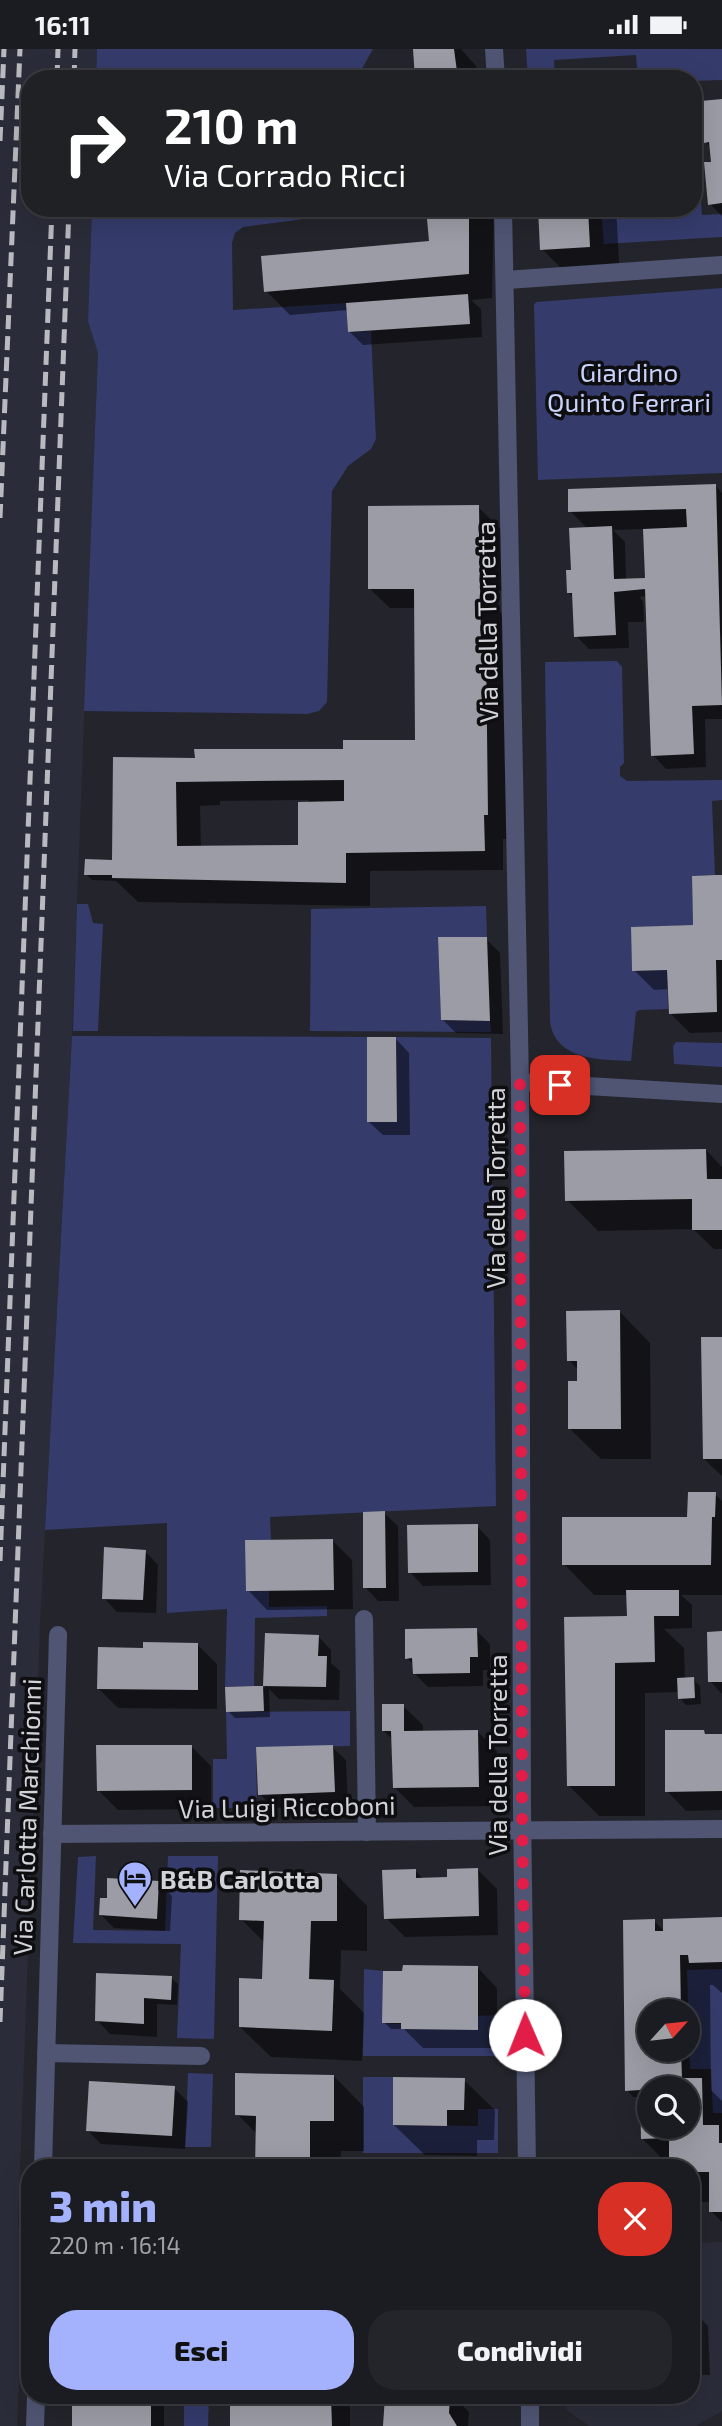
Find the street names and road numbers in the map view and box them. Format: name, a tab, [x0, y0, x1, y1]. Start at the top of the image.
street label: Via della Torretta	[469, 521, 503, 723]
street label: Via della Torretta	[479, 1087, 510, 1289]
street label: Via della Torretta	[481, 1654, 512, 1856]
street label: Via Carlotta Marchionni	[6, 1678, 46, 1956]
street label: Via Luigi Riccoboni	[178, 1789, 396, 1823]

